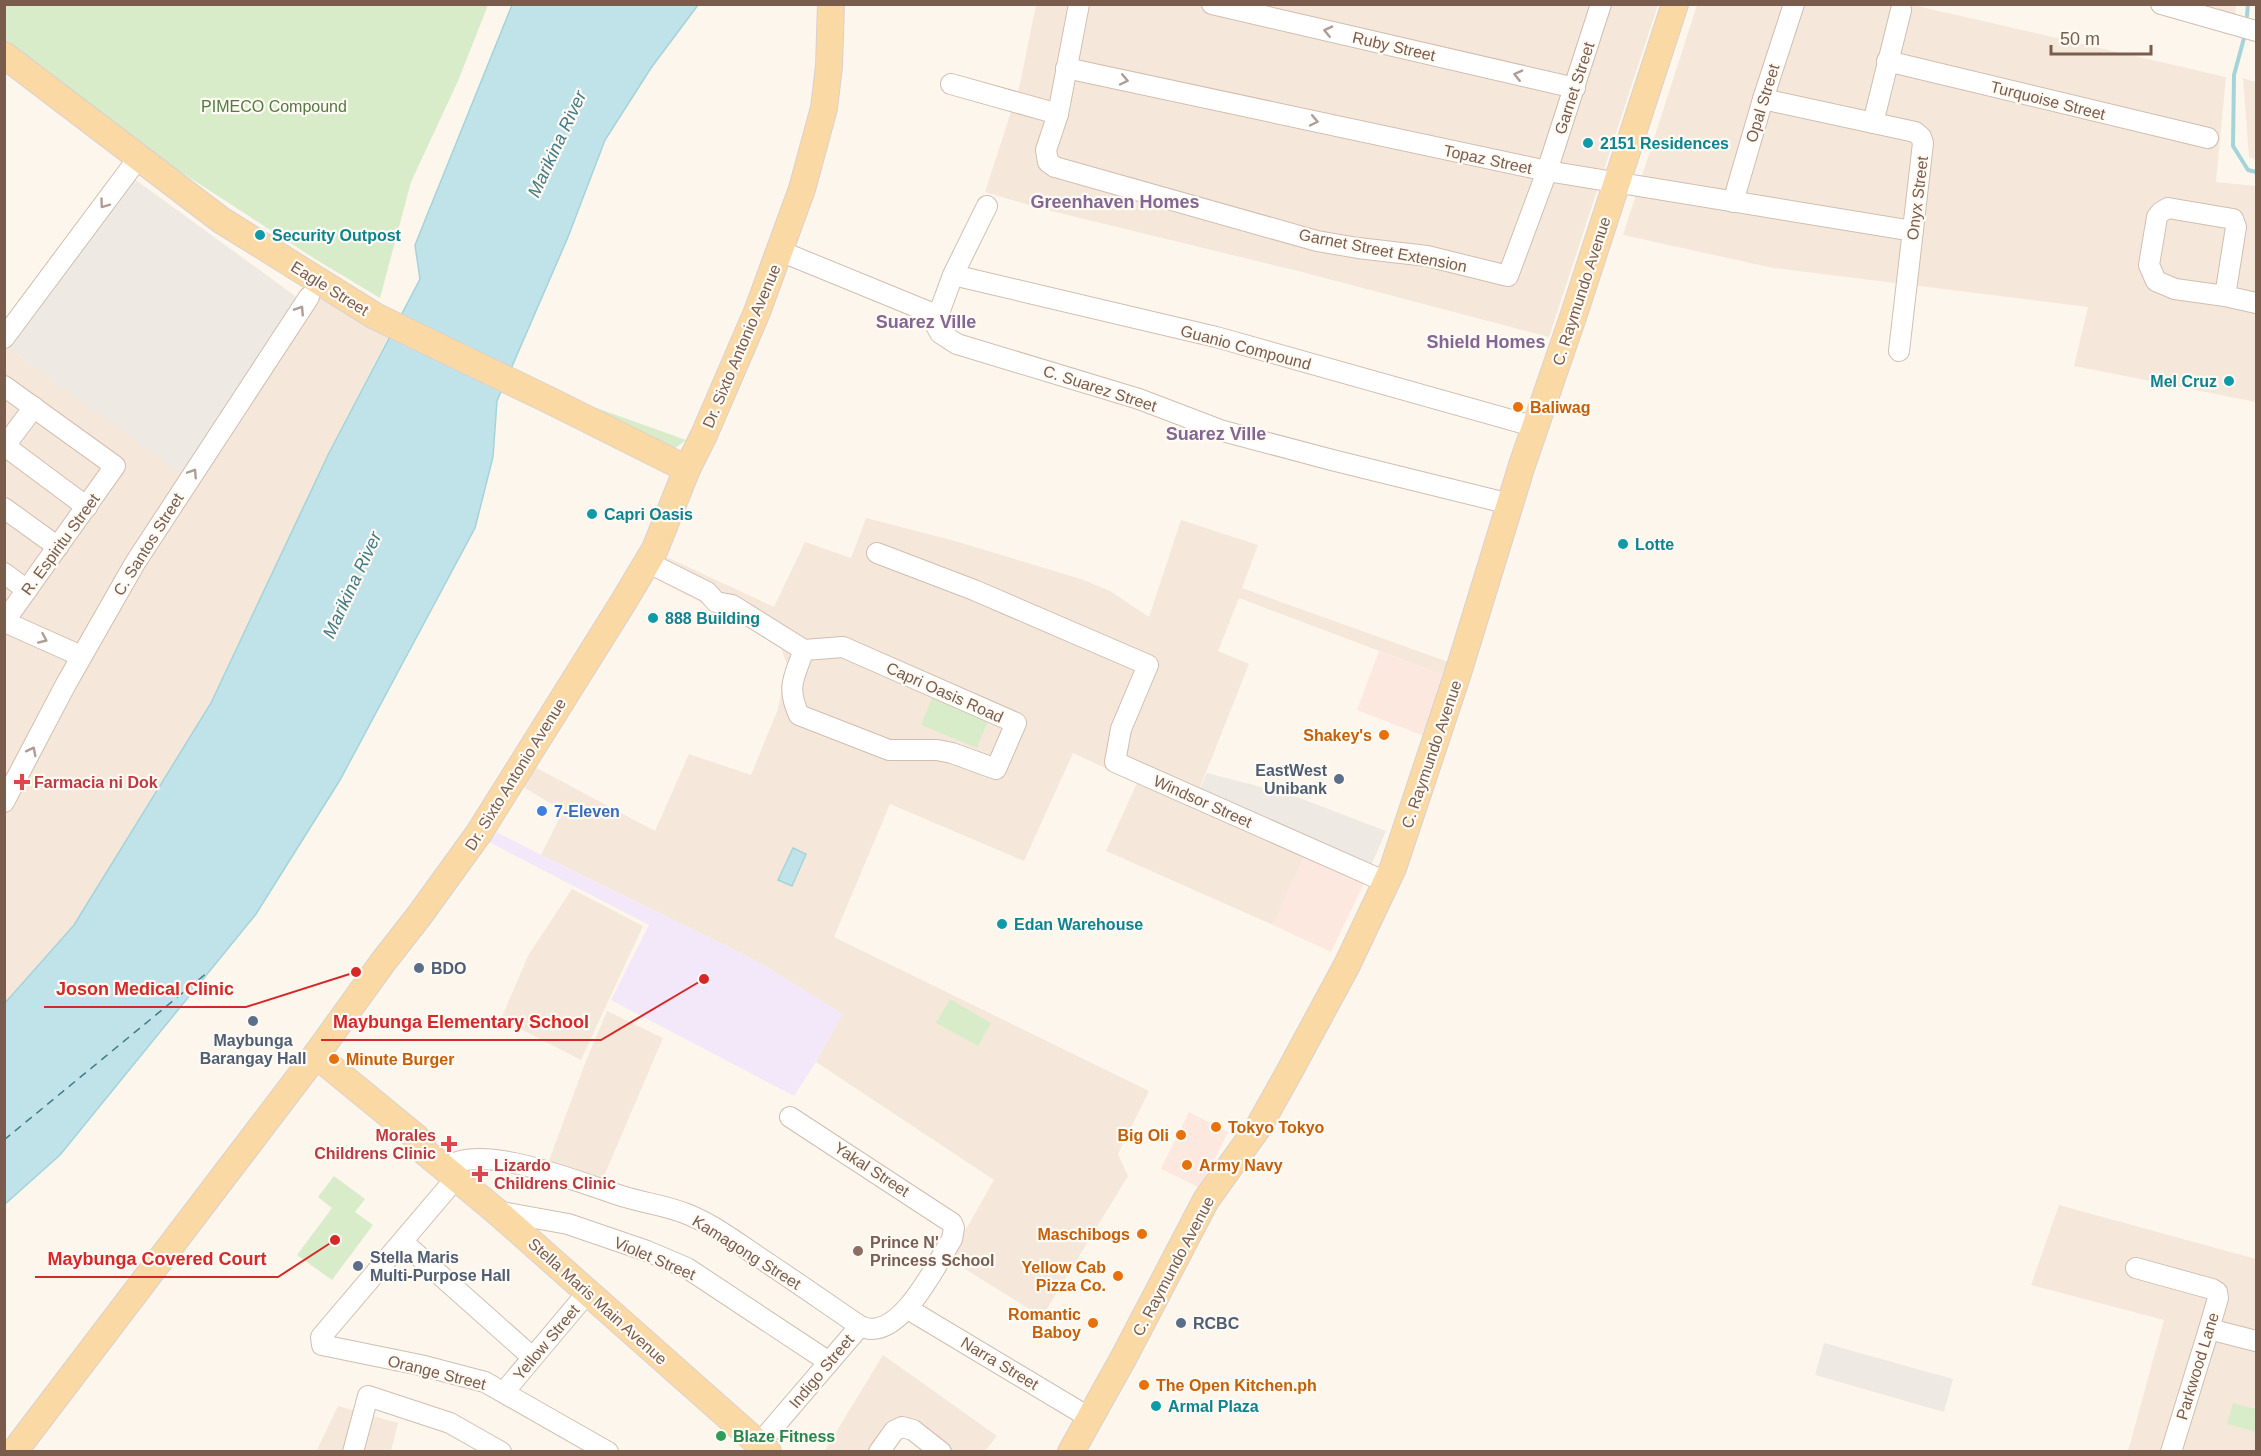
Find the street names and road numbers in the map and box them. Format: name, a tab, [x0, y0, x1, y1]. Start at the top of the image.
street label: Ruby Street	[1351, 29, 1437, 64]
street label: Garnet Street	[1552, 39, 1598, 136]
street label: Opal Street	[1743, 61, 1783, 144]
street label: Turquoise Street	[1989, 78, 2108, 123]
street label: Topaz Street	[1442, 142, 1534, 177]
street label: Onyx Street	[1904, 155, 1931, 241]
street label: C. Raymundo Avenue	[1549, 215, 1614, 368]
street label: Garnet Street Extension	[1297, 226, 1468, 275]
street label: Eagle Street	[288, 258, 372, 319]
street label: Dr. Sixto Antonio Avenue	[699, 262, 784, 430]
street label: Guanio Compound	[1179, 322, 1313, 373]
street label: C. Suarez Street	[1041, 362, 1159, 415]
street label: R. Espiritu Street	[18, 490, 103, 598]
street label: C. Santos Street	[110, 490, 187, 599]
street label: Capri Oasis Road	[884, 659, 1006, 726]
street label: C. Raymundo Avenue	[1398, 678, 1465, 830]
street label: Dr. Sixto Antonio Avenue	[462, 695, 569, 853]
street label: Windsor Street	[1151, 772, 1255, 831]
street label: Yakal Street	[831, 1139, 913, 1200]
street label: C. Raymundo Avenue	[1129, 1194, 1217, 1339]
street label: Kamagong Street	[689, 1212, 805, 1293]
street label: Violet Street	[611, 1234, 699, 1283]
street label: Stella Maris Main Avenue	[525, 1235, 670, 1368]
street label: Yellow Street	[510, 1301, 583, 1383]
street label: Parkwood Lane	[2173, 1310, 2222, 1422]
street label: Indigo Street	[786, 1331, 857, 1412]
street label: Narra Street	[958, 1334, 1042, 1393]
street label: Orange Street	[386, 1352, 488, 1393]

